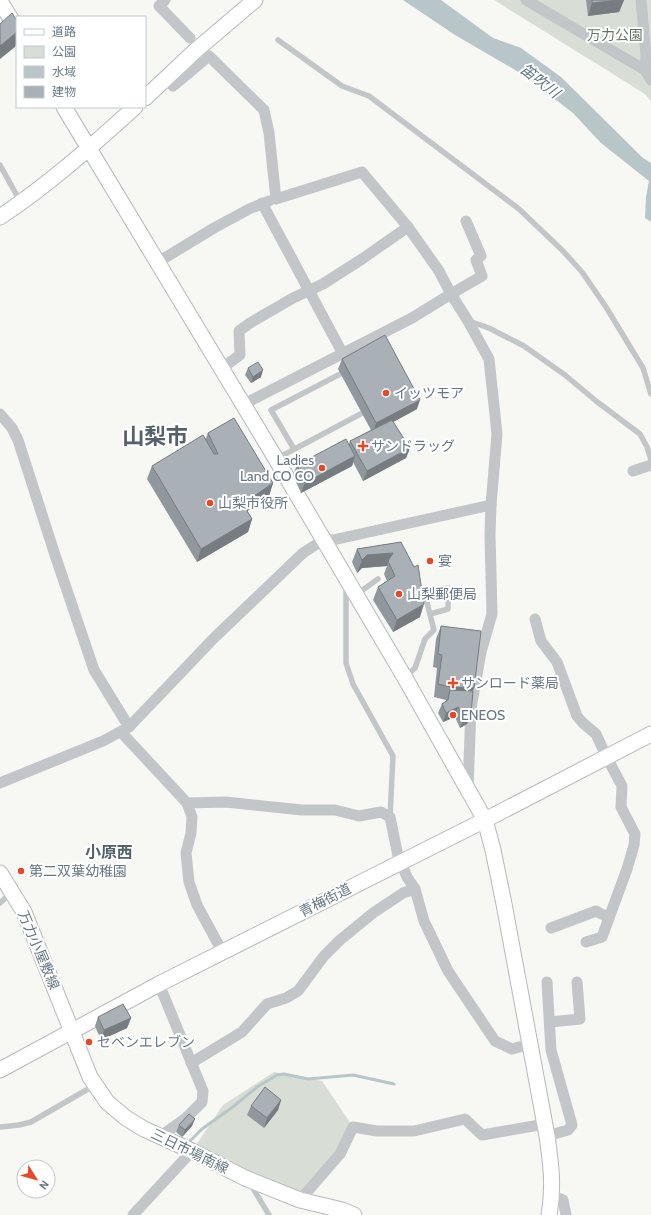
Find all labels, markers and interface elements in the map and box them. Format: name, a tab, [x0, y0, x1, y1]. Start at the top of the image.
legend	[16, 16, 146, 108]
text: 道路	[52, 24, 76, 39]
park label: 万力公園	[587, 26, 643, 44]
text: 公園	[52, 44, 76, 59]
water label: 笛吹川	[517, 60, 565, 103]
text: 水域	[52, 64, 76, 79]
text: 建物	[52, 84, 76, 99]
place label: イッツモア	[394, 384, 464, 402]
marker: イッツモア	[381, 388, 391, 398]
district label: 山梨市	[122, 423, 188, 450]
place label: サンドラッグ	[371, 437, 455, 455]
marker: サンドラッグ	[358, 441, 368, 451]
place label: Ladies Land CO CO	[240, 451, 314, 485]
marker: Ladies Land CO CO	[317, 463, 327, 473]
place label: 山梨市役所	[218, 494, 288, 512]
marker: 山梨市役所	[205, 498, 215, 508]
place label: 宴	[438, 552, 452, 570]
marker: 宴	[425, 556, 435, 566]
place label: 山梨郵便局	[407, 585, 477, 603]
marker: 山梨郵便局	[394, 589, 404, 599]
place label: サンロード薬局	[461, 674, 559, 692]
marker: サンロード薬局	[448, 678, 458, 688]
place label: ENEOS	[461, 706, 505, 724]
marker: ENEOS	[448, 710, 458, 720]
district label: 小原西	[85, 843, 133, 862]
place label: 第二双葉幼稚園	[29, 862, 127, 880]
marker: 第二双葉幼稚園	[16, 866, 26, 876]
street label: 青梅街道	[296, 879, 354, 921]
street label: 万力小屋敷線	[14, 908, 64, 992]
place label: セベンエレブン	[97, 1033, 195, 1051]
marker: セベンエレブン	[84, 1037, 94, 1047]
street label: 三日市場南線	[148, 1124, 232, 1178]
north arrow	[16, 1159, 56, 1199]
text: N	[36, 1178, 52, 1192]

